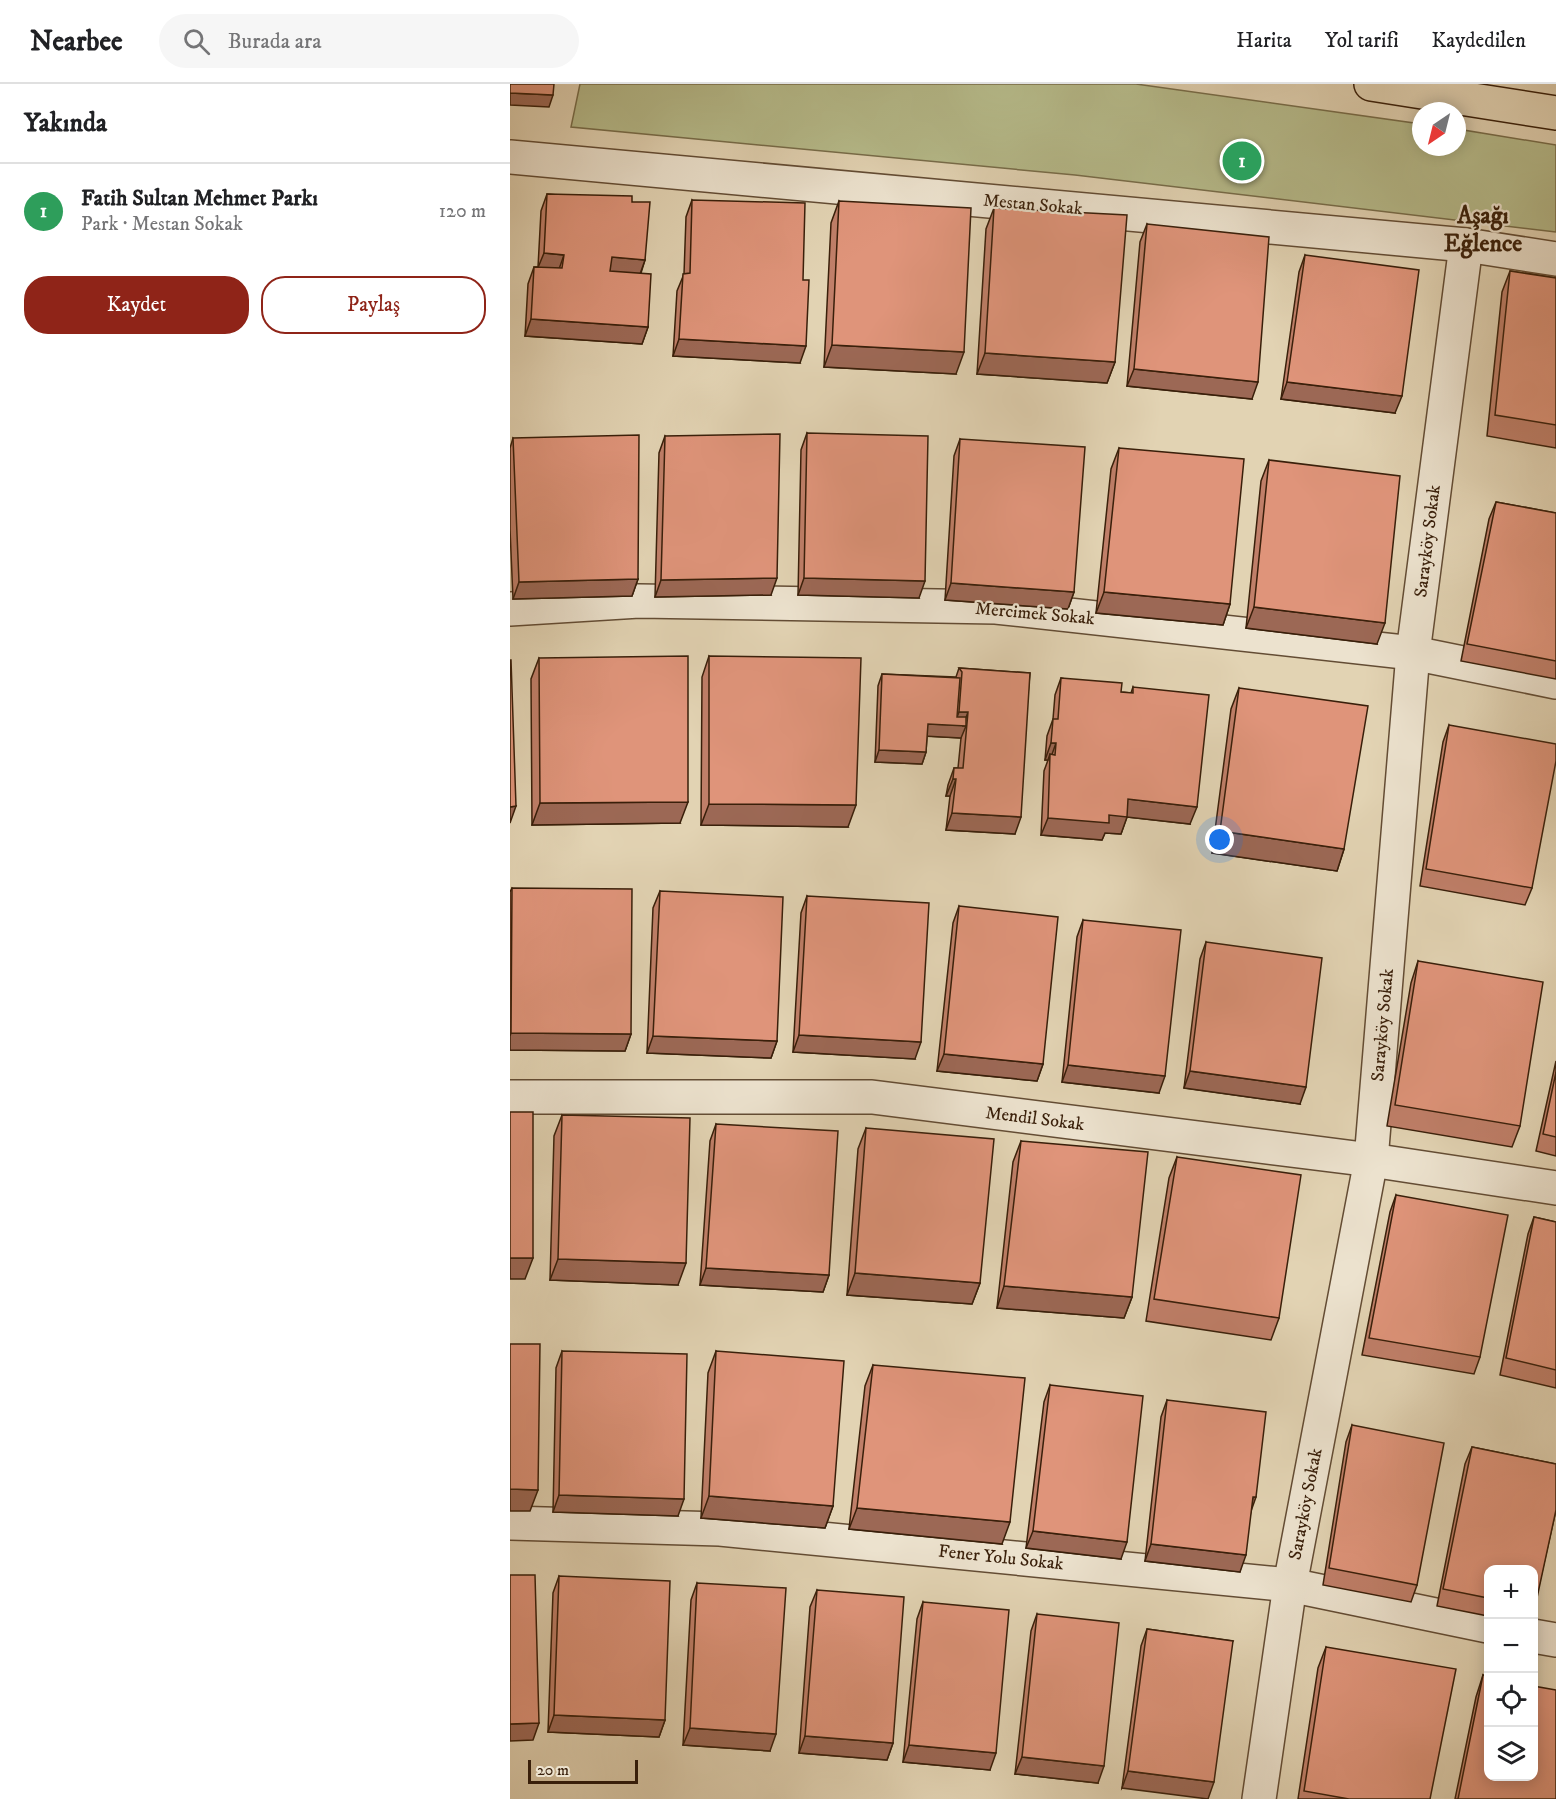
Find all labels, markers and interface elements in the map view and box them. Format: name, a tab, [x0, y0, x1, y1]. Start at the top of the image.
search box	[159, 14, 579, 68]
text: Nearbee	[30, 24, 123, 59]
icon: search	[180, 25, 213, 58]
text: Burada ara	[228, 28, 322, 55]
text: Harita	[1236, 28, 1292, 54]
text: Yol tarifi	[1325, 28, 1399, 54]
text: Kaydedilen	[1432, 28, 1526, 54]
north arrow	[1412, 102, 1466, 156]
text: Yakında	[24, 107, 107, 140]
pin: 1	[1222, 138, 1262, 184]
text: Fatih Sultan Mehmet Parkı	[81, 185, 318, 212]
street label: Mestan Sokak	[982, 190, 1084, 220]
text: 1	[40, 199, 47, 224]
text: 120 m	[439, 199, 486, 224]
district label: Aşağı Eğlence	[1444, 201, 1522, 259]
text: Park · Mestan Sokak	[81, 212, 243, 237]
button: Kaydet	[24, 276, 249, 334]
button: Paylaş	[261, 276, 486, 334]
street label: Sarayköy Sokak	[1410, 484, 1446, 599]
street label: Mercimek Sokak	[974, 598, 1096, 630]
your location	[1205, 825, 1234, 854]
street label: Sarayköy Sokak	[1367, 968, 1399, 1082]
street label: Mendil Sokak	[984, 1102, 1086, 1136]
street label: Sarayköy Sokak	[1284, 1446, 1328, 1562]
street label: Fener Yolu Sokak	[937, 1540, 1065, 1576]
map controls	[1484, 1565, 1538, 1781]
button: +	[1484, 1565, 1538, 1619]
button: −	[1484, 1619, 1538, 1673]
button: locate	[1484, 1673, 1538, 1727]
button: layers	[1484, 1727, 1538, 1781]
scale bar	[528, 1757, 638, 1784]
text: 20 m	[537, 1760, 569, 1780]

